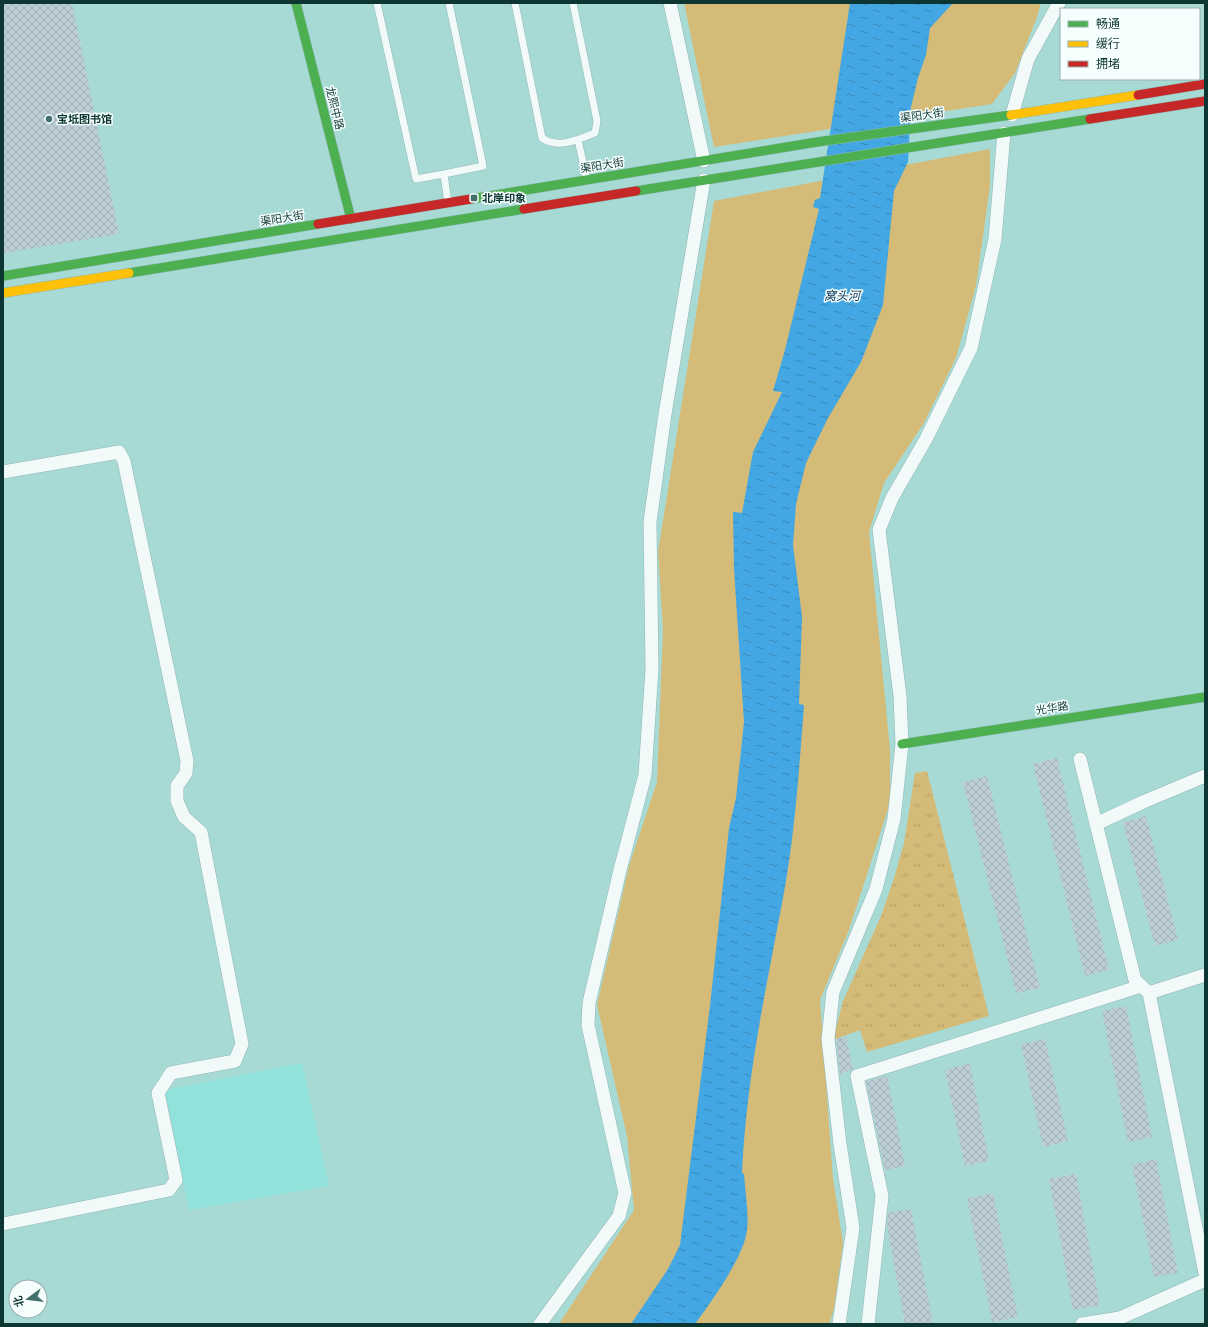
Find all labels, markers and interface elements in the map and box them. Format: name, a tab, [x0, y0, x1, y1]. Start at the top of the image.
legend	[1060, 8, 1200, 80]
text: 畅通	[1096, 15, 1120, 32]
text: 缓行	[1096, 35, 1120, 52]
text: 拥堵	[1096, 55, 1120, 72]
street label: 龙熙中路	[322, 85, 348, 131]
street label: 渠阳大街	[899, 104, 945, 126]
place label: 宝坻图书馆	[57, 111, 112, 127]
marker: 宝坻图书馆	[44, 114, 54, 124]
street label: 渠阳大街	[579, 154, 625, 176]
place label: 北岸印象	[482, 190, 526, 206]
marker: 北岸印象	[469, 193, 479, 203]
street label: 渠阳大街	[259, 207, 305, 229]
water label: 窝头河	[824, 287, 862, 304]
street label: 光华路	[1034, 698, 1070, 718]
north arrow	[8, 1279, 48, 1319]
text: 北	[9, 1294, 27, 1309]

